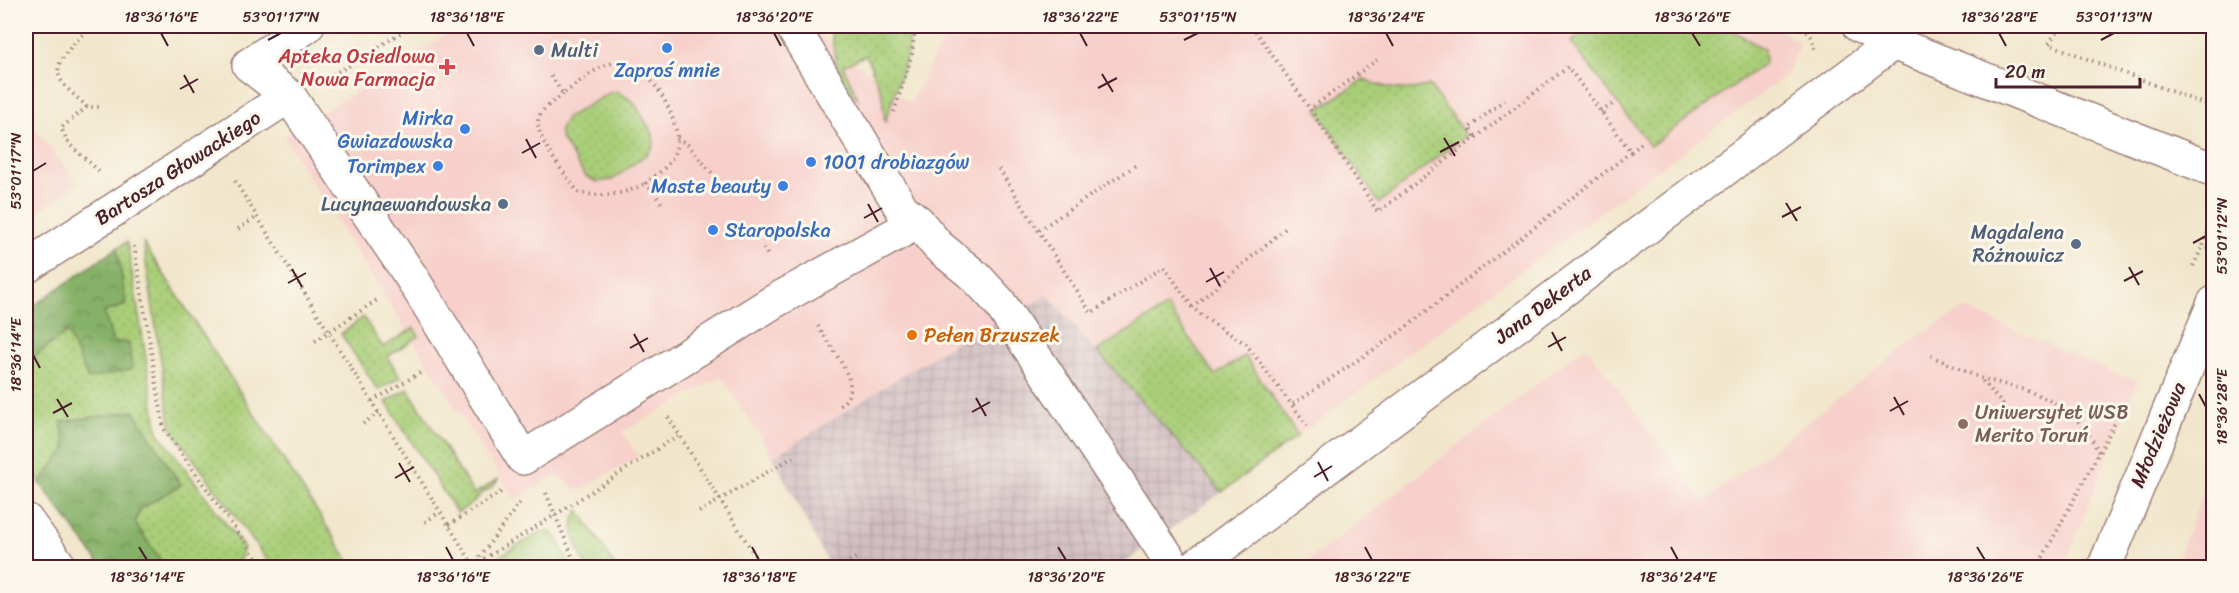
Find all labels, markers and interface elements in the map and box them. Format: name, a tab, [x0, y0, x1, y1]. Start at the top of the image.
text: 18°36'16"E	[124, 4, 200, 30]
text: 53°01'17"N	[243, 4, 320, 30]
text: 18°36'18"E	[430, 4, 506, 30]
text: 18°36'20"E	[736, 4, 814, 30]
text: 18°36'22"E	[1042, 4, 1120, 30]
text: 53°01'15"N	[1159, 4, 1237, 30]
text: 18°36'24"E	[1348, 4, 1426, 30]
text: 18°36'26"E	[1654, 4, 1732, 30]
text: 18°36'28"E	[1961, 4, 2039, 30]
text: 53°01'13"N	[2076, 4, 2153, 30]
place label: Multi	[551, 33, 599, 68]
place label: Apteka Osiedlowa Nowa Farmacja	[277, 39, 436, 97]
marker: Zaproś mnie	[660, 41, 674, 55]
marker: Multi	[532, 43, 546, 57]
scale bar	[1996, 51, 2140, 89]
place label: Zaproś mnie	[614, 53, 720, 88]
text: 20 m	[2005, 56, 2045, 88]
marker: Apteka Osiedlowa Nowa Farmacja	[440, 60, 454, 74]
street label: Bartosza Głowackiego	[88, 101, 268, 235]
place label: Mirka Gwiazdowska	[338, 101, 454, 159]
marker: Mirka Gwiazdowska	[458, 122, 472, 136]
text: 53°01'17"N	[3, 132, 29, 209]
place label: 1001 drobiazgów	[823, 145, 970, 180]
place label: Torimpex	[347, 149, 427, 184]
marker: 1001 drobiazgów	[804, 155, 818, 169]
marker: Torimpex	[431, 159, 445, 173]
place label: Maste beauty	[651, 169, 772, 204]
marker: Maste beauty	[776, 179, 790, 193]
place label: Lucynaewandowska	[321, 187, 491, 222]
marker: Lucynaewandowska	[496, 197, 510, 211]
text: 53°01'12"N	[2209, 197, 2235, 275]
place label: Staropolska	[725, 213, 831, 248]
place label: Magdalena Różnowicz	[1971, 215, 2064, 273]
marker: Staropolska	[706, 223, 720, 237]
marker: Magdalena Różnowicz	[2069, 237, 2083, 251]
street label: Jana Dekerta	[1486, 256, 1600, 354]
text: 18°36'14"E	[3, 316, 29, 392]
place label: Pełen Brzuszek	[924, 318, 1060, 353]
marker: Pełen Brzuszek	[905, 328, 919, 342]
text: 18°36'28"E	[2209, 367, 2235, 445]
street label: Młodzieżowa	[2120, 376, 2196, 493]
place label: Uniwersytet WSB Merito Toruń	[1975, 395, 2129, 453]
marker: Uniwersytet WSB Merito Toruń	[1956, 417, 1970, 431]
text: 18°36'14"E	[110, 564, 186, 590]
text: 18°36'16"E	[416, 564, 492, 590]
text: 18°36'18"E	[722, 564, 798, 590]
text: 18°36'20"E	[1028, 564, 1106, 590]
text: 18°36'22"E	[1334, 564, 1412, 590]
text: 18°36'24"E	[1640, 564, 1718, 590]
text: 18°36'26"E	[1947, 564, 2025, 590]

